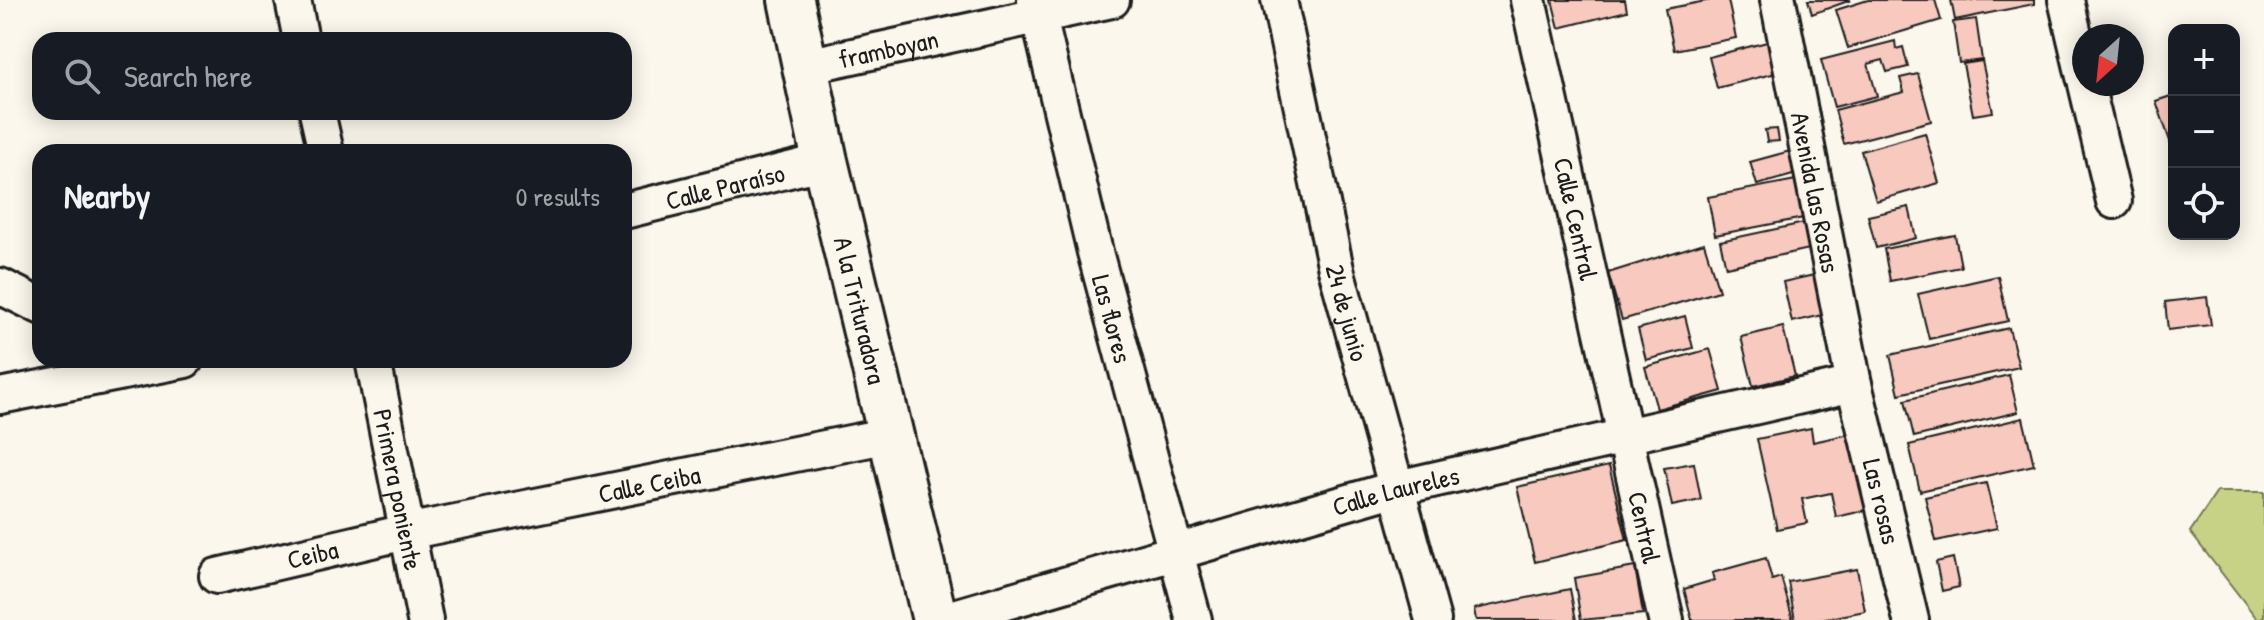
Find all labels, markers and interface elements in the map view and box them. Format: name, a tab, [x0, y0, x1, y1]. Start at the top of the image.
street label: framboyan	[835, 20, 941, 76]
north arrow	[2072, 24, 2144, 96]
map controls	[2168, 24, 2240, 240]
button: +	[2168, 24, 2240, 96]
search box	[32, 32, 632, 120]
icon: search	[60, 54, 104, 98]
text: Search here	[124, 56, 252, 96]
button: −	[2168, 96, 2240, 168]
street label: Avenida las Rosas	[1783, 109, 1849, 276]
street label: Calle Paraíso	[662, 154, 788, 218]
street label: Calle Central	[1546, 154, 1607, 283]
button: locate	[2168, 168, 2240, 240]
text: Nearby	[64, 173, 150, 219]
text: 0 results	[516, 179, 600, 214]
street label: A la Trituradora	[826, 233, 895, 387]
street label: 24 de junio	[1318, 260, 1378, 365]
street label: Las flores	[1084, 271, 1142, 367]
street label: Primera poniente	[366, 406, 432, 573]
street label: Las rosas	[1855, 455, 1909, 547]
street label: Calle Ceiba	[595, 456, 703, 511]
street label: Calle Laureles	[1328, 457, 1462, 523]
street label: Central	[1620, 488, 1670, 566]
street label: Ceiba	[283, 531, 341, 577]

